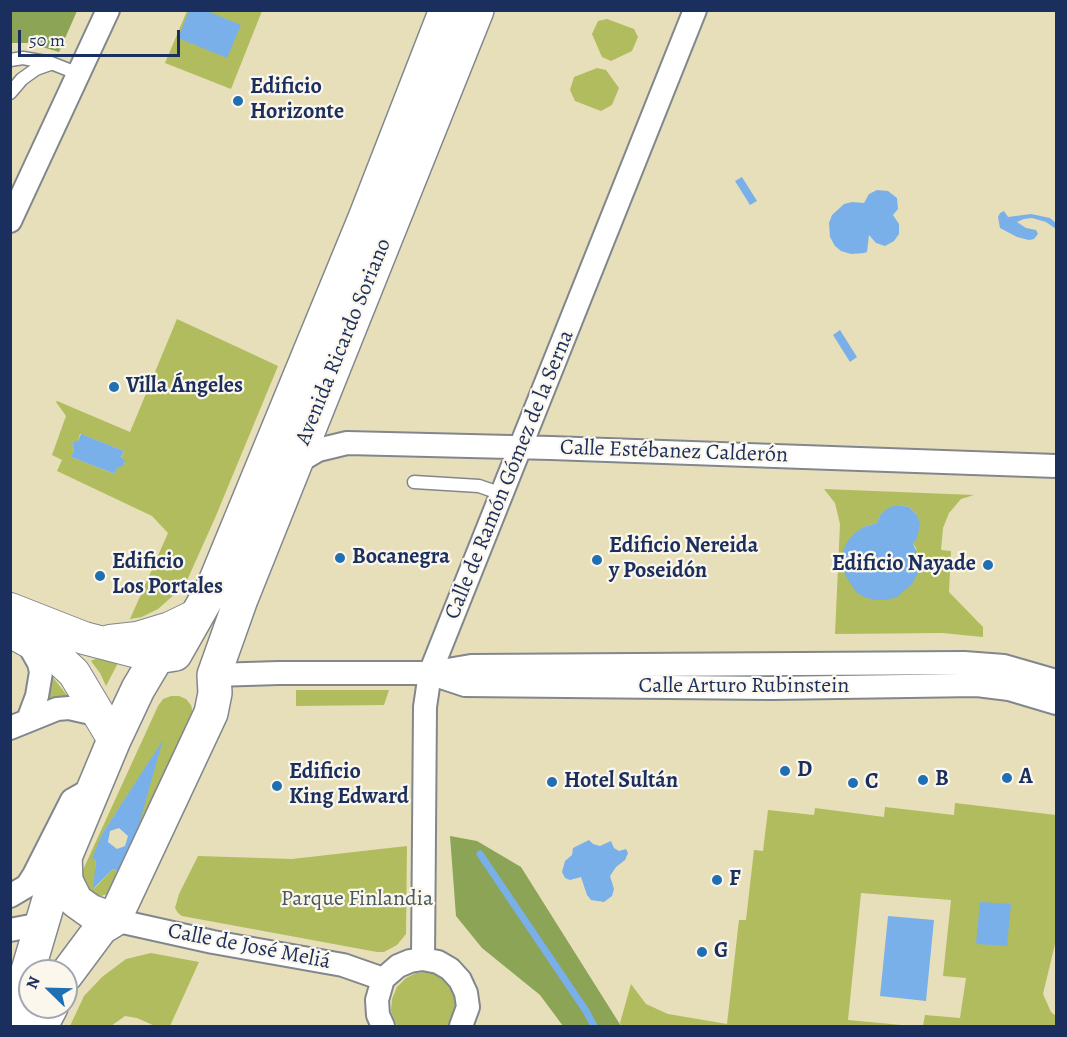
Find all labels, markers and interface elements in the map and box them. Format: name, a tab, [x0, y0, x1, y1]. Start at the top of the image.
scale bar	[21, 18, 183, 56]
text: 50 m	[29, 28, 65, 52]
place label: Edificio Horizonte	[250, 75, 344, 126]
marker: Edificio Horizonte	[231, 94, 245, 108]
street label: Avenida Ricardo Soriano	[290, 235, 398, 449]
street label: Calle de Ramón Gómez de la Serna	[440, 327, 580, 623]
place label: Villa Ángeles	[126, 374, 243, 400]
marker: Villa Ángeles	[107, 380, 121, 394]
street label: Calle Estébanez Calderón	[560, 435, 788, 469]
place label: Edificio Nereida y Poseidón	[609, 534, 758, 586]
place label: Bocanegra	[352, 545, 450, 571]
place label: Edificio Los Portales	[112, 550, 223, 602]
marker: Bocanegra	[333, 551, 347, 565]
place label: Edificio Nayade	[832, 552, 976, 578]
marker: Edificio Nereida y Poseidón	[590, 553, 604, 567]
marker: Edificio Nayade	[981, 558, 995, 572]
marker: Edificio Los Portales	[93, 569, 107, 583]
street label: Calle Arturo Rubinstein	[639, 674, 849, 700]
place label: D	[797, 758, 812, 784]
place label: Edificio King Edward	[289, 760, 409, 812]
marker: D	[778, 764, 792, 778]
place label: A	[1019, 765, 1033, 791]
place label: B	[935, 767, 949, 793]
place label: Hotel Sultán	[564, 769, 678, 795]
place label: C	[865, 770, 879, 796]
marker: A	[1000, 771, 1014, 785]
marker: B	[916, 773, 930, 787]
marker: Hotel Sultán	[545, 775, 559, 789]
marker: C	[846, 776, 860, 790]
marker: Edificio King Edward	[270, 779, 284, 793]
place label: F	[729, 867, 741, 893]
marker: F	[710, 873, 724, 887]
park label: Parque Finlandia	[281, 887, 433, 913]
street label: Calle de José Meliá	[165, 918, 333, 976]
place label: G	[714, 939, 728, 965]
marker: G	[695, 945, 709, 959]
north arrow	[18, 959, 78, 1019]
text: N	[21, 973, 46, 992]

